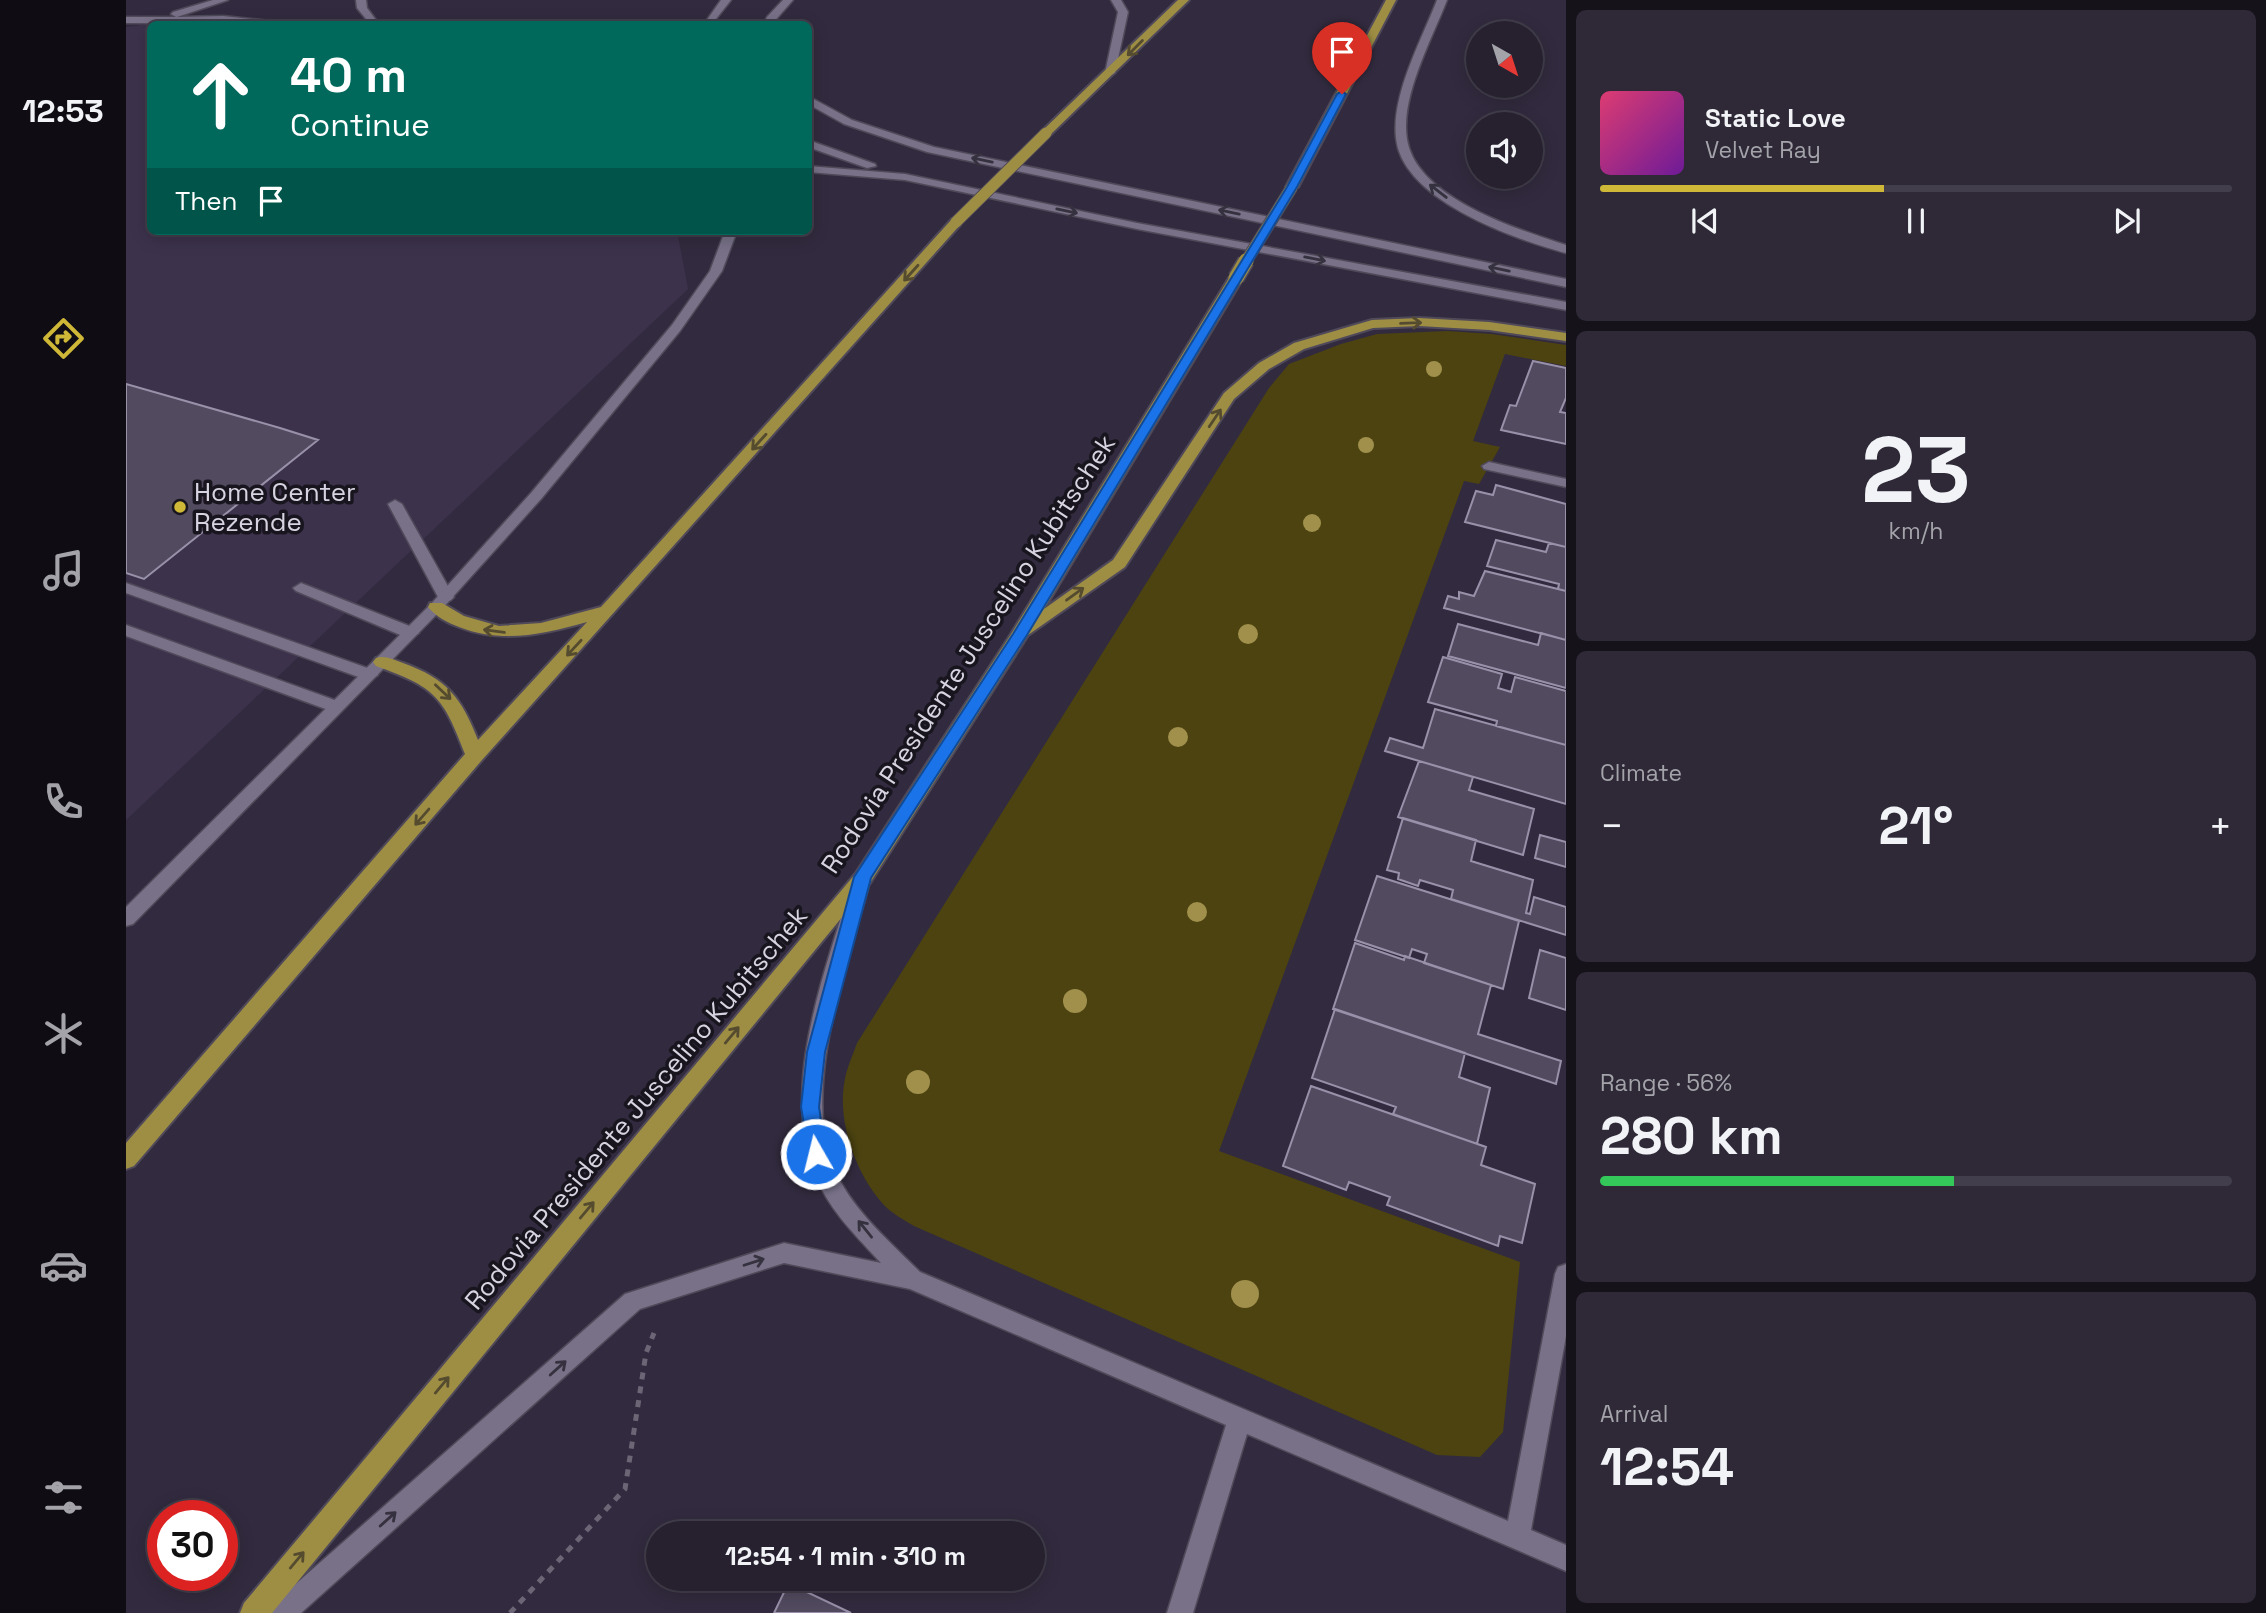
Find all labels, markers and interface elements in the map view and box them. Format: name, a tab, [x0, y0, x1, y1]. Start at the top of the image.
north arrow	[1466, 21, 1544, 98]
map controls	[1466, 21, 1543, 189]
pin	[1312, 22, 1372, 94]
icon: arrive	[1323, 33, 1361, 71]
one-way arrow	[1127, 39, 1144, 56]
text: 40 m	[290, 44, 407, 106]
icon: ahead	[175, 49, 266, 140]
text: 12:53	[22, 91, 104, 131]
text: Static Love	[1705, 101, 1846, 135]
text: Continue	[290, 105, 430, 145]
button: sound	[1466, 112, 1543, 189]
text: Velvet Ray	[1705, 135, 1821, 165]
one-way arrow	[971, 153, 994, 167]
icon: arrive	[252, 182, 290, 220]
one-way arrow	[1429, 183, 1447, 198]
text: Then	[175, 184, 238, 218]
icon: previous	[1686, 202, 1724, 240]
icon: pause	[1897, 202, 1935, 240]
icon: next	[2108, 202, 2146, 240]
one-way arrow	[1218, 204, 1241, 218]
one-way arrow	[1055, 205, 1078, 219]
one-way arrow	[1303, 253, 1326, 266]
one-way arrow	[1488, 261, 1511, 275]
one-way arrow	[902, 264, 919, 281]
icon: directions	[39, 314, 88, 363]
one-way arrow	[1399, 316, 1422, 329]
one-way arrow	[1207, 409, 1222, 428]
text: 23	[1861, 412, 1971, 529]
street label: Rodovia Presidente Juscelino Kubitschek	[813, 428, 1123, 880]
one-way arrow	[751, 433, 767, 451]
place label: Home Center Rezende	[194, 475, 356, 539]
marker: Home Center Rezende	[172, 499, 188, 515]
text: km/h	[1889, 516, 1943, 546]
icon: music	[39, 546, 88, 595]
one-way arrow	[1065, 587, 1084, 602]
one-way arrow	[483, 625, 506, 638]
one-way arrow	[565, 639, 582, 656]
one-way arrow	[433, 683, 451, 700]
text: Climate	[1600, 758, 1682, 788]
icon: phone	[39, 777, 88, 826]
text: 21°	[1879, 793, 1953, 859]
text: −	[1600, 802, 1624, 850]
text: +	[2208, 802, 2232, 850]
one-way arrow	[414, 808, 430, 826]
street label: Rodovia Presidente Juscelino Kubitschek	[457, 899, 815, 1317]
icon: climate	[39, 1009, 88, 1058]
one-way arrow	[725, 1026, 740, 1044]
text: Range · 56%	[1600, 1068, 1732, 1098]
text: 280 km	[1600, 1103, 1783, 1169]
position arrow	[779, 1117, 853, 1191]
one-way arrow	[579, 1201, 595, 1219]
one-way arrow	[858, 1221, 873, 1239]
icon: car	[39, 1241, 88, 1290]
one-way arrow	[743, 1255, 765, 1268]
one-way arrow	[549, 1360, 567, 1376]
one-way arrow	[434, 1377, 450, 1395]
text: Arrival	[1600, 1399, 1668, 1429]
text: 12:54	[1600, 1434, 1734, 1500]
icon: filters	[39, 1473, 88, 1522]
speed limit sign: 30	[147, 1500, 238, 1591]
one-way arrow	[379, 1511, 397, 1527]
text: 12:54 · 1 min · 310 m	[725, 1539, 966, 1573]
one-way arrow	[289, 1552, 305, 1570]

